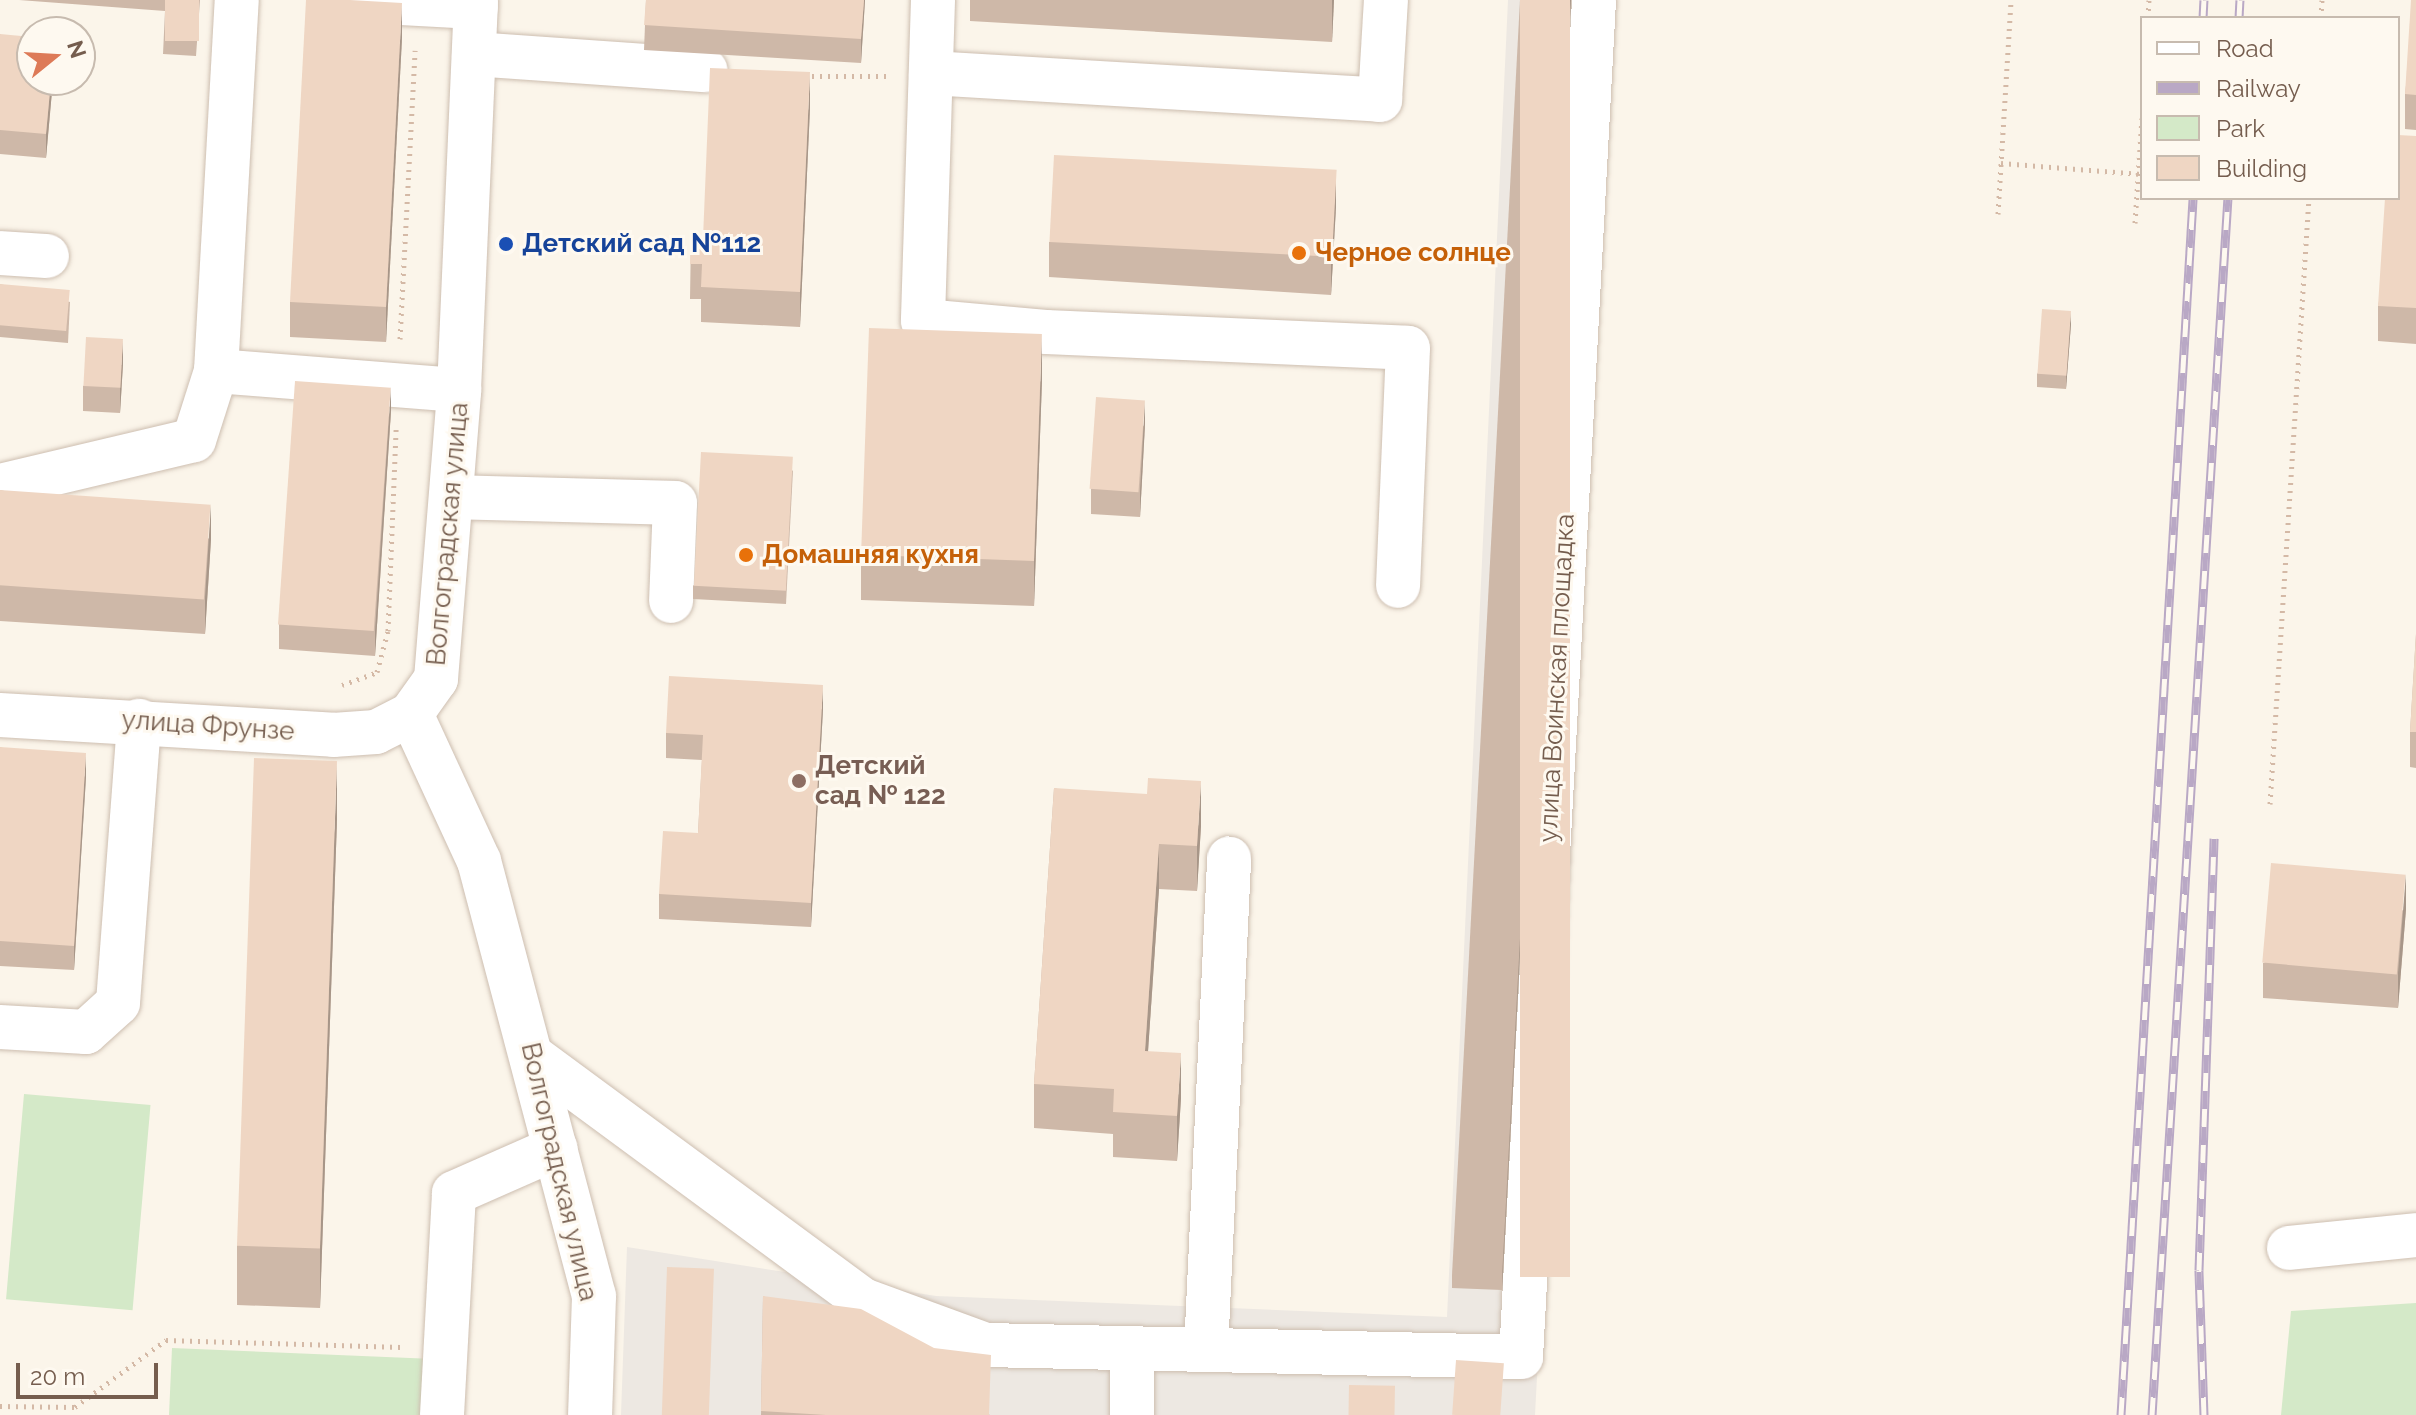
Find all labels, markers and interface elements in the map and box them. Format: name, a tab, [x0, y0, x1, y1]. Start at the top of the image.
north arrow	[16, 16, 96, 96]
legend	[2140, 16, 2400, 200]
text: Road	[2216, 34, 2274, 63]
text: N	[62, 37, 92, 61]
text: Railway	[2216, 74, 2301, 103]
text: Park	[2216, 114, 2265, 143]
text: Building	[2216, 154, 2307, 183]
place label: Детский сад №112	[522, 228, 761, 260]
marker: Детский сад №112	[497, 235, 515, 253]
place label: Черное солнце	[1315, 237, 1511, 269]
marker: Черное солнце	[1290, 244, 1308, 262]
street label: Волгоградская улица	[421, 401, 475, 667]
street label: улица Воинская площадка	[1533, 513, 1581, 843]
place label: Домашняя кухня	[762, 539, 979, 571]
marker: Домашняя кухня	[737, 546, 755, 564]
street label: улица Фрунзе	[121, 704, 295, 748]
place label: Детский сад № 122	[815, 750, 946, 812]
marker: Детский сад № 122	[790, 772, 808, 790]
street label: Волгоградская улица	[514, 1039, 604, 1305]
scale bar	[20, 1347, 162, 1397]
text: 20 m	[30, 1362, 85, 1391]

